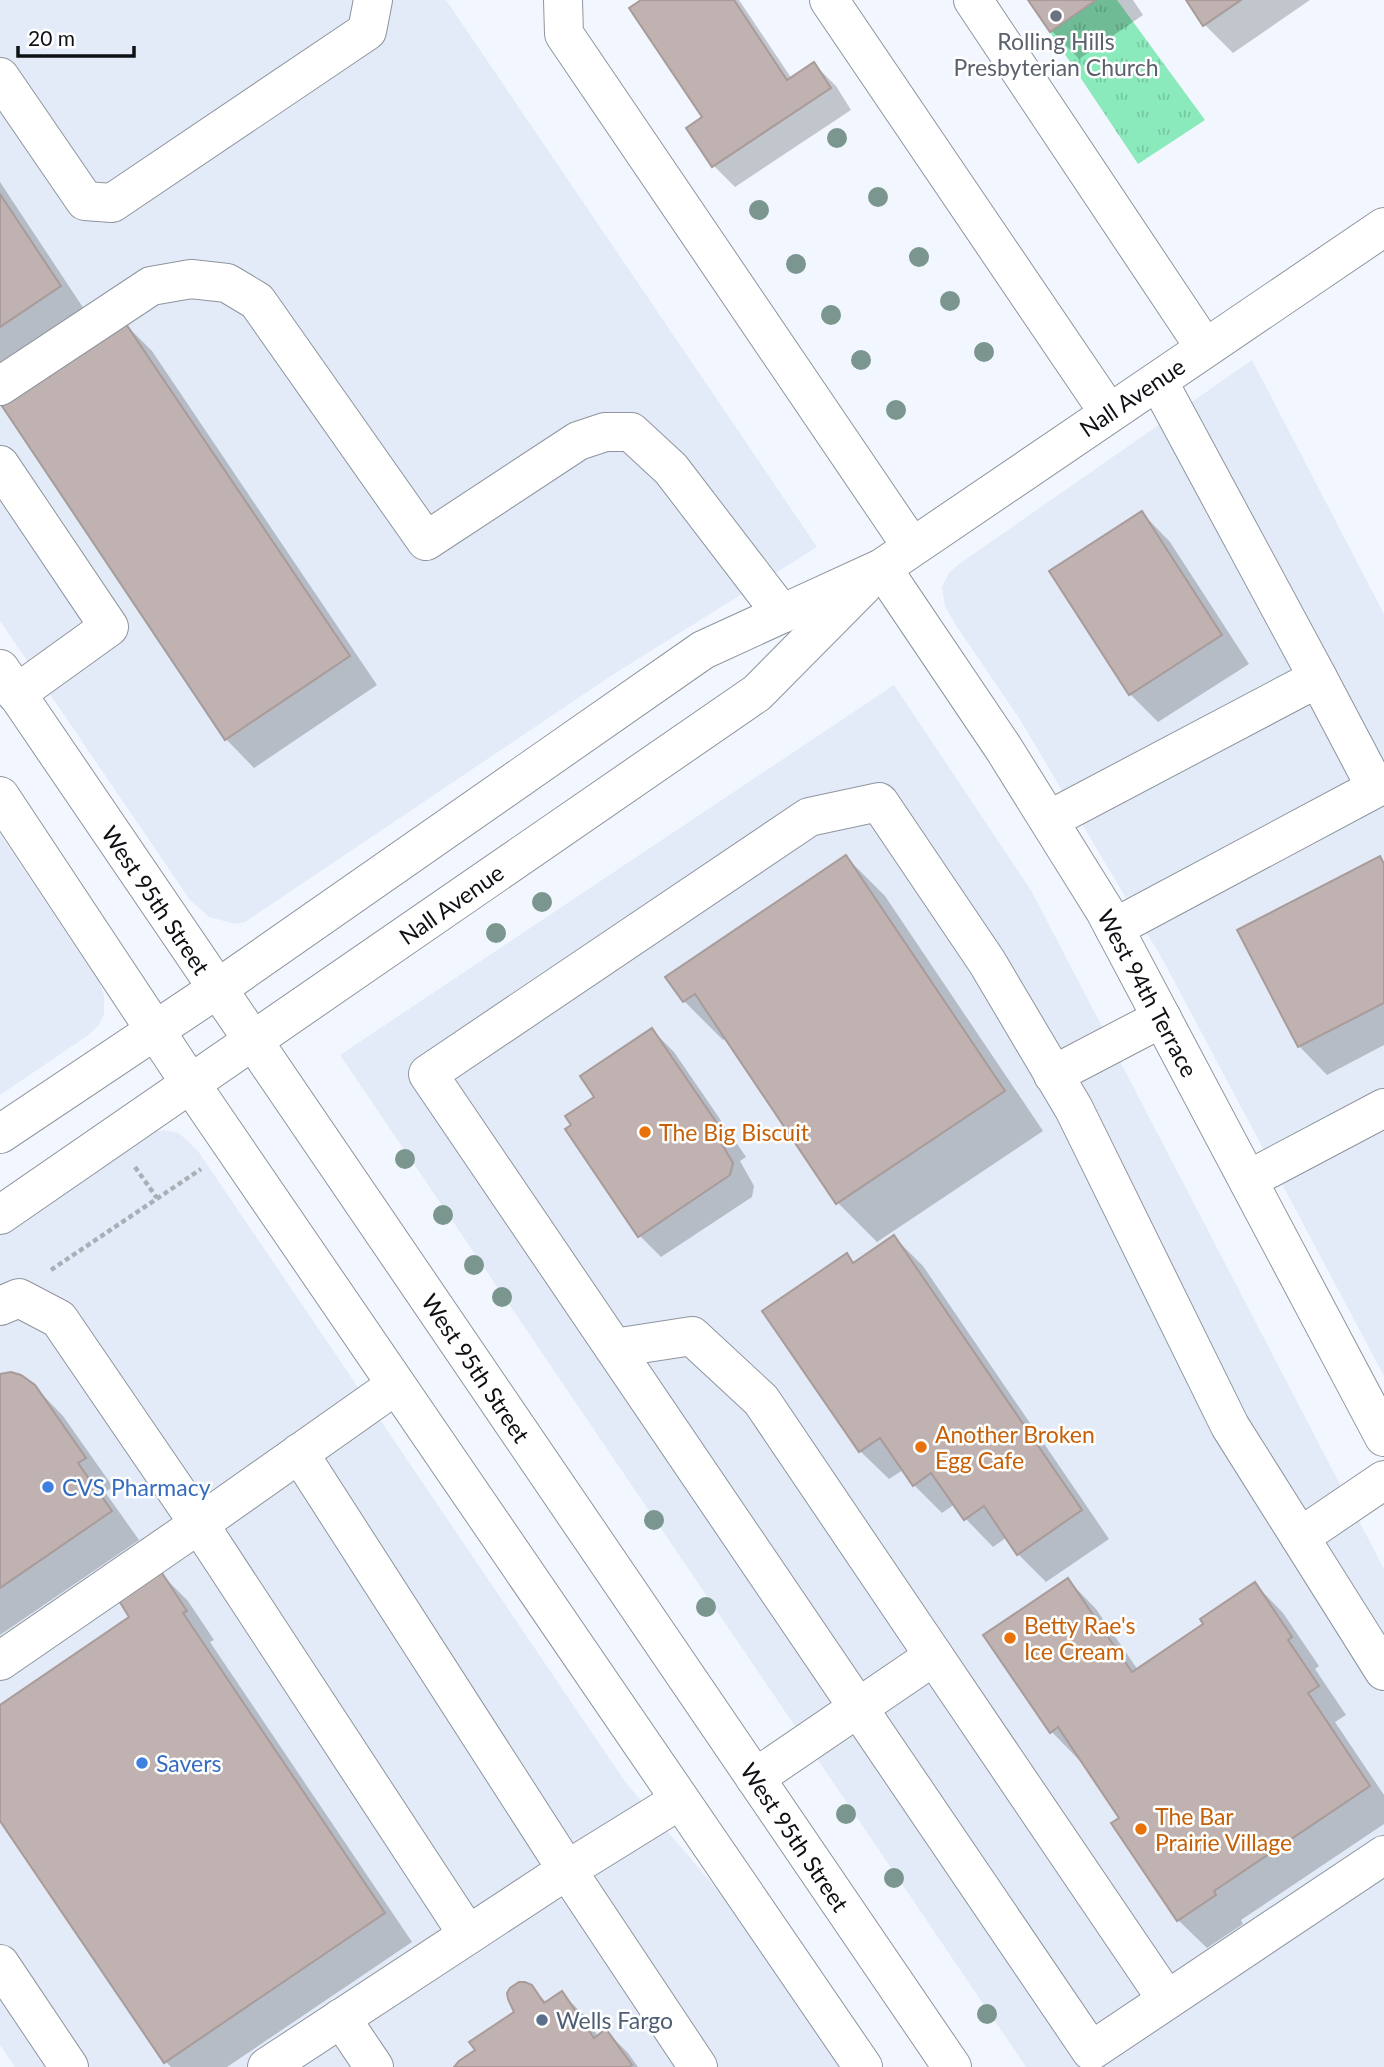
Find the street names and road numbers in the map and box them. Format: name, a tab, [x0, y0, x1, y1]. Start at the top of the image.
street label: Nall Avenue	[1074, 352, 1190, 442]
street label: West 95th Street	[96, 820, 216, 980]
street label: Nall Avenue	[394, 858, 508, 950]
street label: West 94th Terrace	[1092, 905, 1204, 1081]
street label: West 95th Street	[416, 1288, 536, 1448]
street label: West 95th Street	[735, 1757, 855, 1917]

